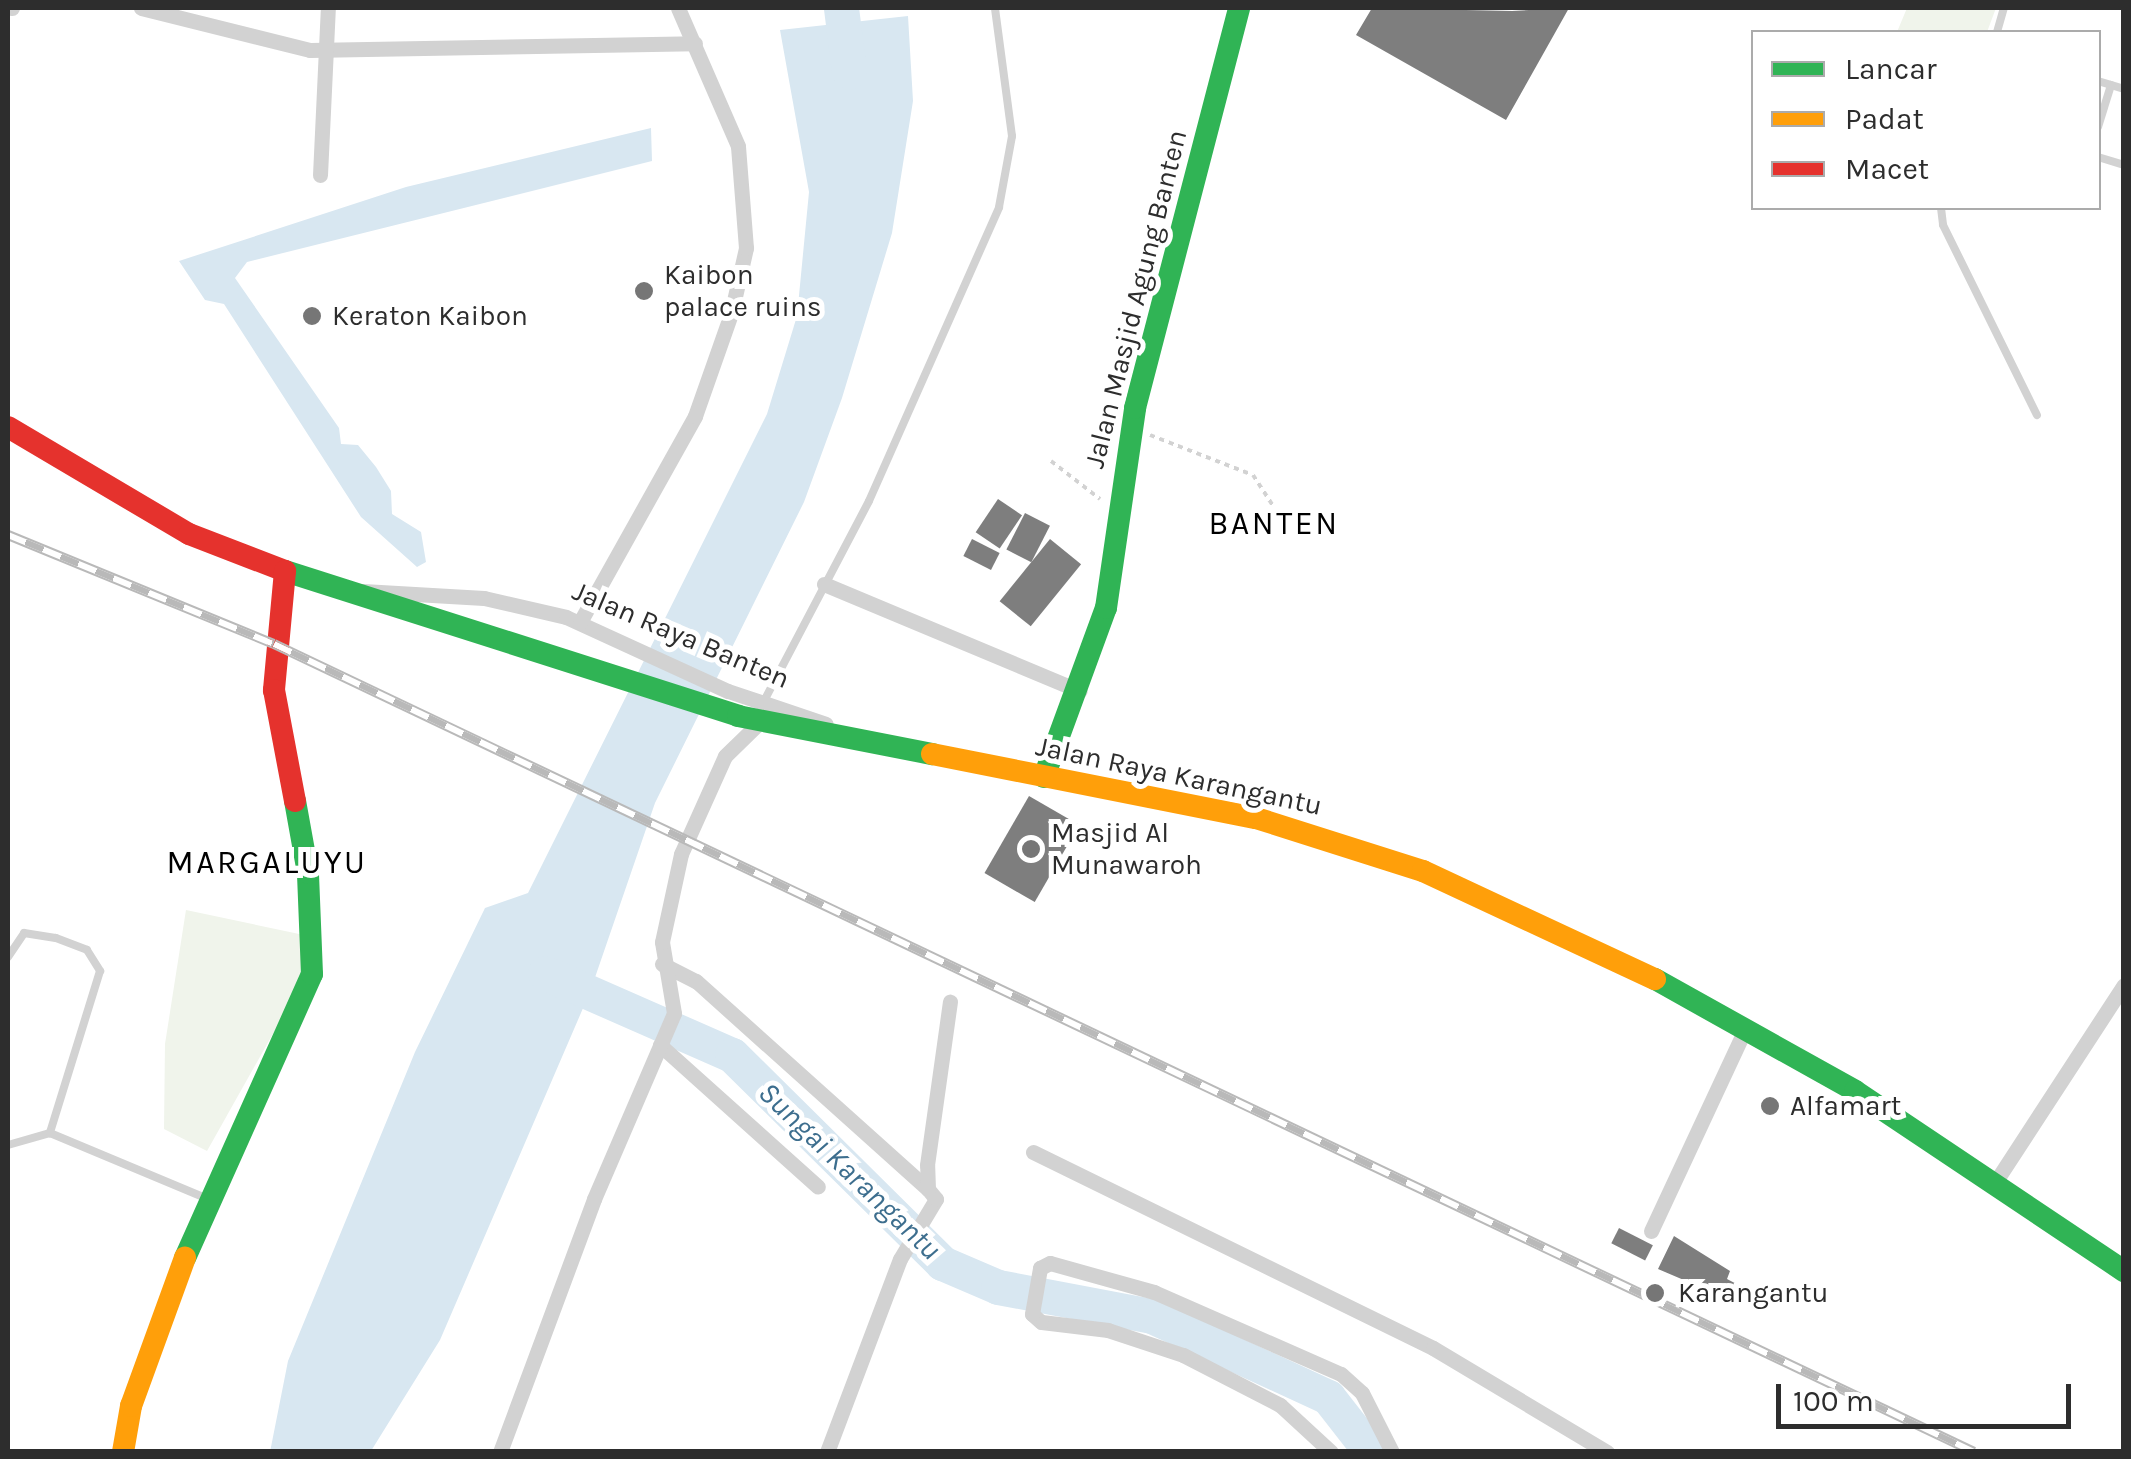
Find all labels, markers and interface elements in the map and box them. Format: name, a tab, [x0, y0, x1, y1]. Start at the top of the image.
legend	[1751, 30, 2101, 210]
text: Lancar	[1845, 51, 1937, 87]
text: Padat	[1845, 101, 1924, 137]
street label: Jalan Masjid Agung Banten	[1078, 126, 1194, 472]
text: Macet	[1845, 151, 1929, 187]
place label: Kaibon palace ruins	[664, 258, 822, 324]
marker: Kaibon palace ruins	[633, 280, 655, 302]
place label: Keraton Kaibon	[332, 299, 528, 333]
marker: Keraton Kaibon	[301, 305, 323, 327]
district label: BANTEN	[1208, 505, 1340, 543]
street label: Jalan Raya Banten	[567, 574, 795, 696]
street label: Jalan Raya Karangantu	[1033, 729, 1325, 823]
place label: Masjid Al Munawaroh	[1051, 816, 1202, 882]
marker: Masjid Al Munawaroh	[1020, 838, 1042, 860]
district label: MARGALUYU	[167, 844, 367, 882]
water label: Sungai Karangantu	[751, 1075, 949, 1267]
place label: Alfamart	[1790, 1089, 1901, 1123]
marker: Alfamart	[1759, 1095, 1781, 1117]
place label: Karangantu	[1678, 1276, 1828, 1310]
marker: Karangantu	[1642, 1280, 1668, 1306]
scale bar	[1781, 1364, 2076, 1426]
text: 100 m	[1793, 1383, 1874, 1419]

